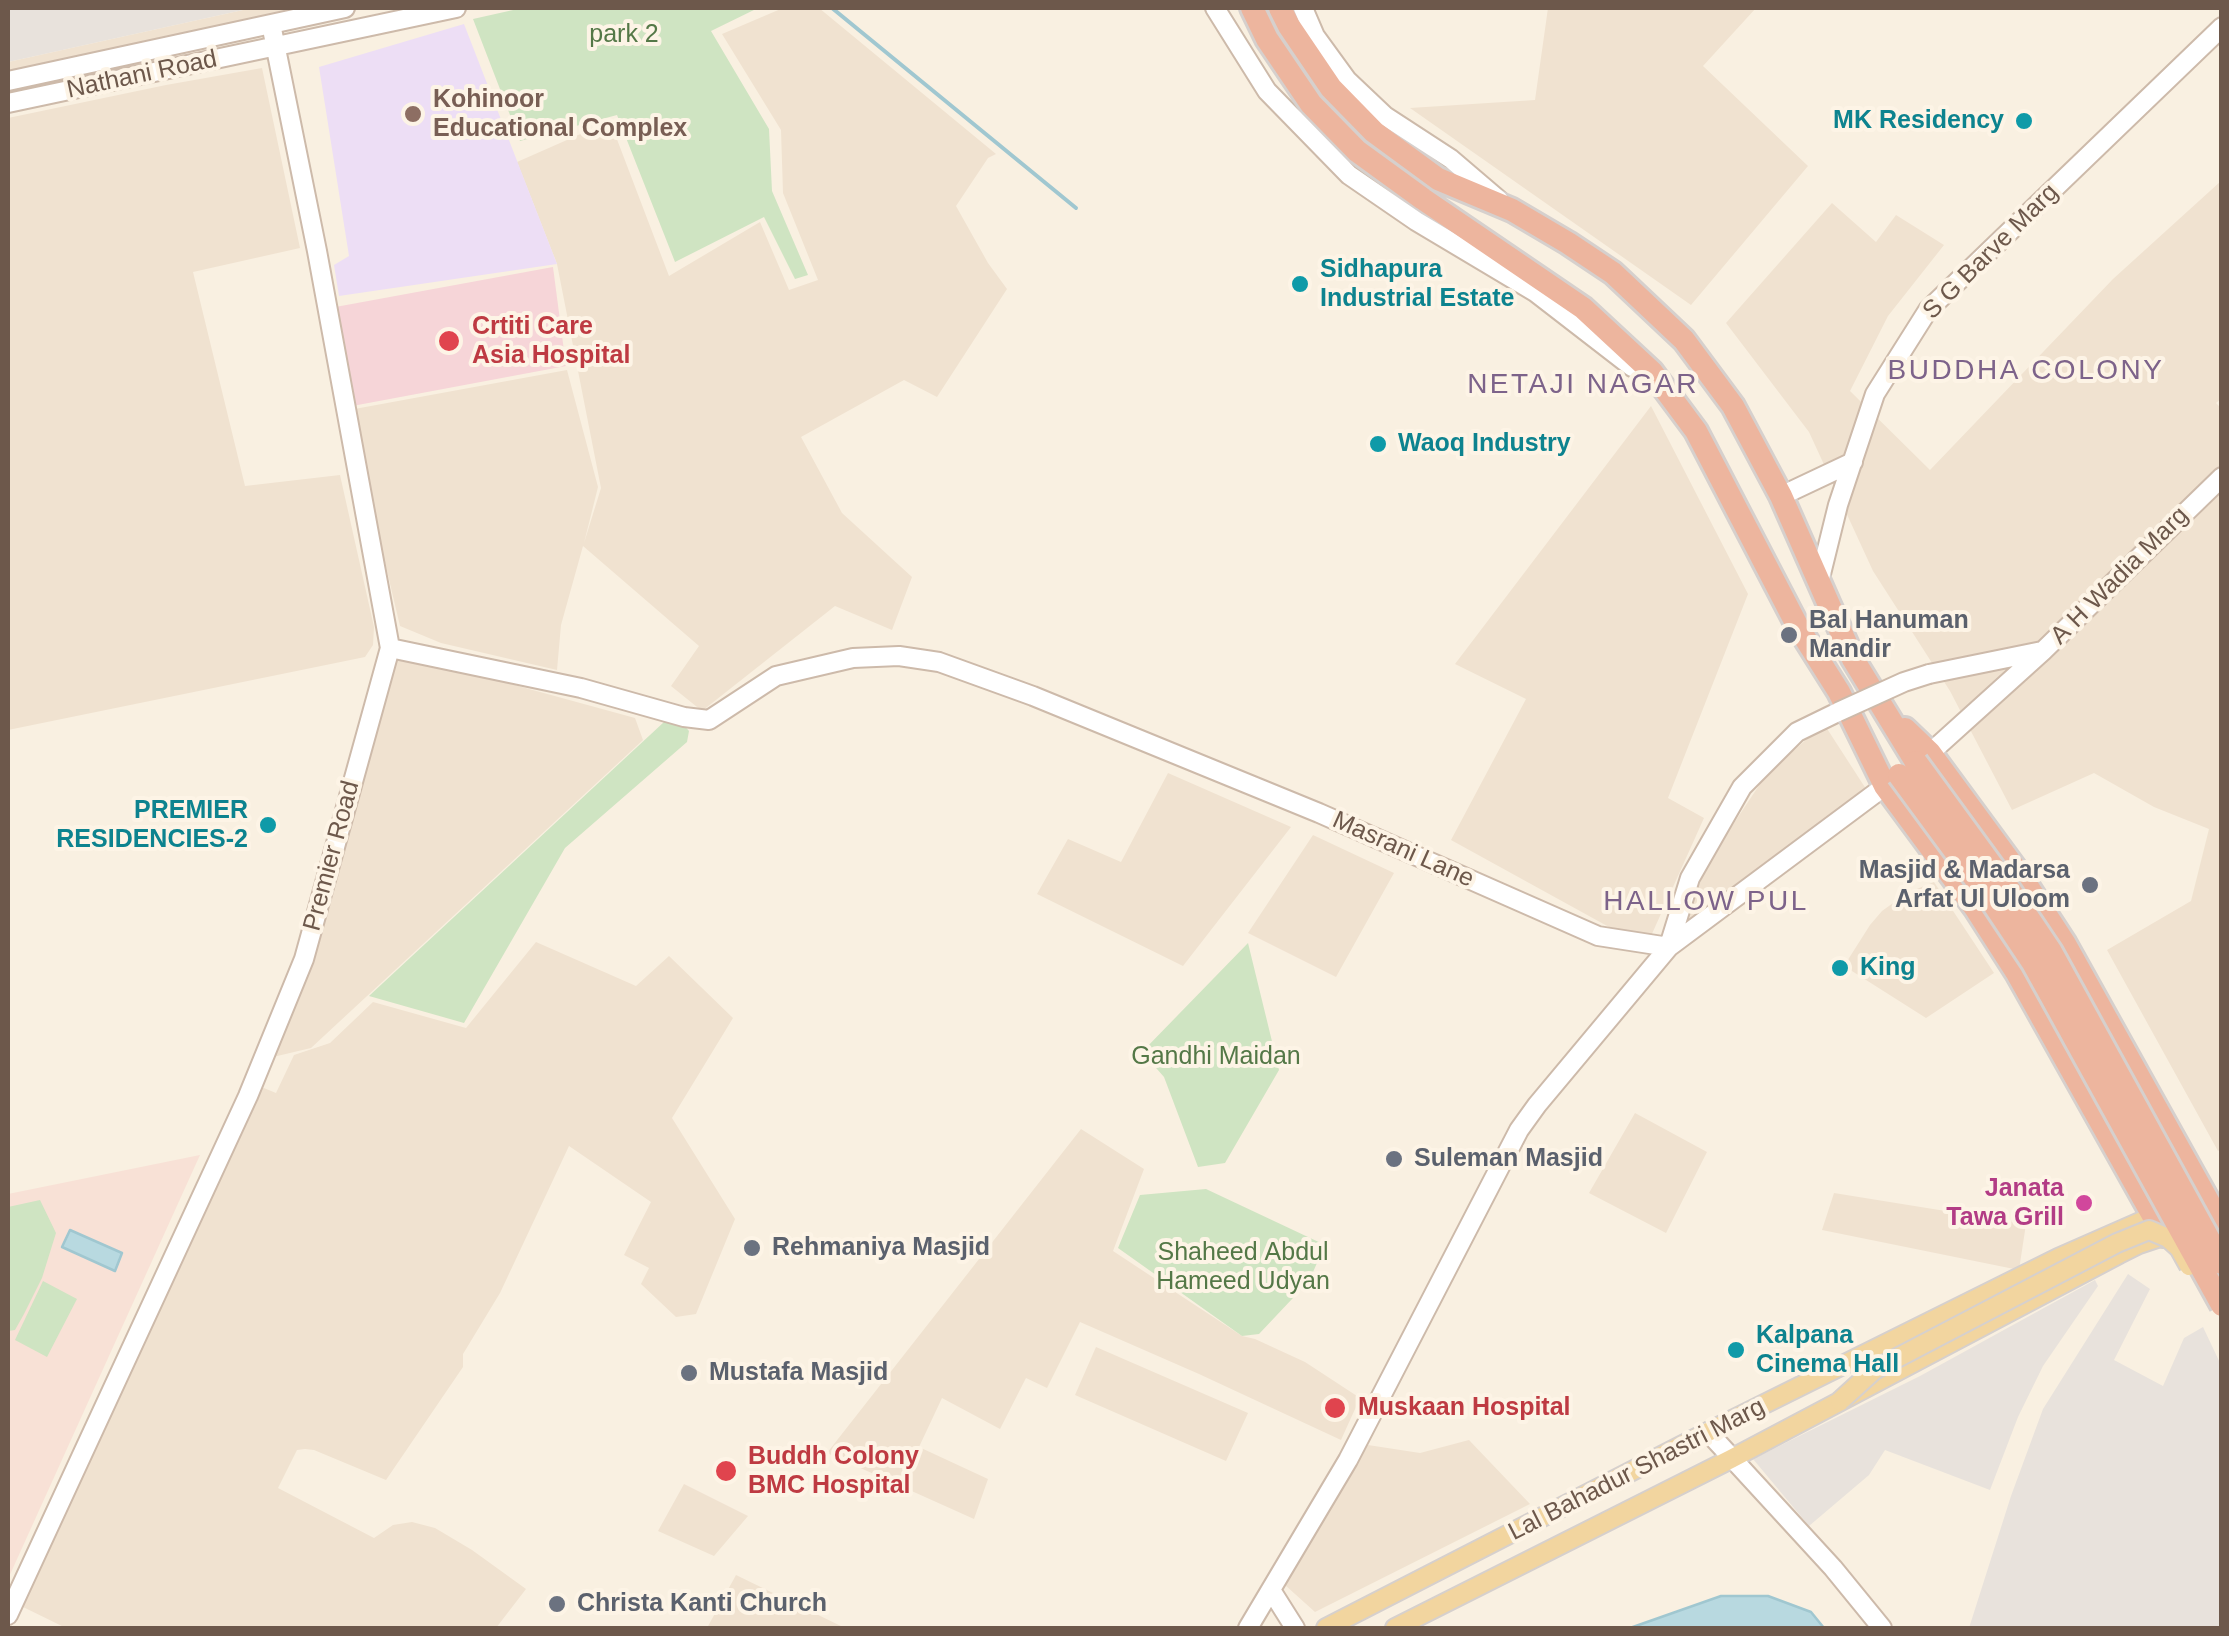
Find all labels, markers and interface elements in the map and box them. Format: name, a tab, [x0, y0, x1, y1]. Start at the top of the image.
park label: park 2	[589, 20, 659, 50]
street label: Nathani Road	[64, 44, 220, 106]
place label: Kohinoor Educational Complex	[433, 85, 687, 144]
marker: Kohinoor Educational Complex	[402, 103, 424, 125]
place label: MK Residency	[1833, 106, 2004, 136]
marker: MK Residency	[2013, 110, 2035, 132]
street label: S G Barve Marg	[1917, 178, 2065, 326]
place label: Sidhapura Industrial Estate	[1320, 255, 1514, 314]
marker: Sidhapura Industrial Estate	[1289, 273, 1311, 295]
place label: Crtiti Care Asia Hospital	[472, 312, 630, 371]
marker: Crtiti Care Asia Hospital	[436, 328, 462, 354]
district label: BUDDHA COLONY	[1888, 354, 2164, 388]
district label: NETAJI NAGAR	[1467, 368, 1699, 402]
place label: Waoq Industry	[1398, 429, 1571, 459]
marker: Waoq Industry	[1367, 433, 1389, 455]
street label: A H Wadia Marg	[2045, 501, 2195, 651]
place label: Bal Hanuman Mandir	[1809, 606, 1969, 665]
marker: Bal Hanuman Mandir	[1778, 624, 1800, 646]
street label: Premier Road	[298, 778, 366, 934]
place label: PREMIER RESIDENCIES-2	[56, 796, 248, 855]
street label: Masrani Lane	[1328, 805, 1478, 895]
marker: PREMIER RESIDENCIES-2	[257, 814, 279, 836]
place label: Masjid & Madarsa Arfat Ul Uloom	[1859, 856, 2070, 915]
marker: Masjid & Madarsa Arfat Ul Uloom	[2079, 874, 2101, 896]
district label: HALLOW PUL	[1603, 885, 1809, 919]
place label: King	[1860, 953, 1916, 983]
marker: King	[1829, 957, 1851, 979]
park label: Gandhi Maidan	[1131, 1042, 1301, 1072]
place label: Suleman Masjid	[1414, 1144, 1603, 1174]
marker: Suleman Masjid	[1383, 1148, 1405, 1170]
place label: Janata Tawa Grill	[1946, 1174, 2064, 1233]
marker: Janata Tawa Grill	[2073, 1192, 2095, 1214]
place label: Rehmaniya Masjid	[772, 1233, 990, 1263]
marker: Rehmaniya Masjid	[741, 1237, 763, 1259]
park label: Shaheed Abdul Hameed Udyan	[1156, 1238, 1330, 1297]
place label: Kalpana Cinema Hall	[1756, 1321, 1899, 1380]
marker: Kalpana Cinema Hall	[1725, 1339, 1747, 1361]
place label: Mustafa Masjid	[709, 1358, 888, 1388]
marker: Mustafa Masjid	[678, 1362, 700, 1384]
street label: Lal Bahadur Shastri Marg	[1504, 1392, 1770, 1548]
place label: Muskaan Hospital	[1358, 1393, 1571, 1423]
marker: Muskaan Hospital	[1322, 1395, 1348, 1421]
place label: Buddh Colony BMC Hospital	[748, 1442, 919, 1501]
marker: Buddh Colony BMC Hospital	[713, 1458, 739, 1484]
place label: Christa Kanti Church	[577, 1589, 827, 1619]
marker: Christa Kanti Church	[546, 1593, 568, 1615]

